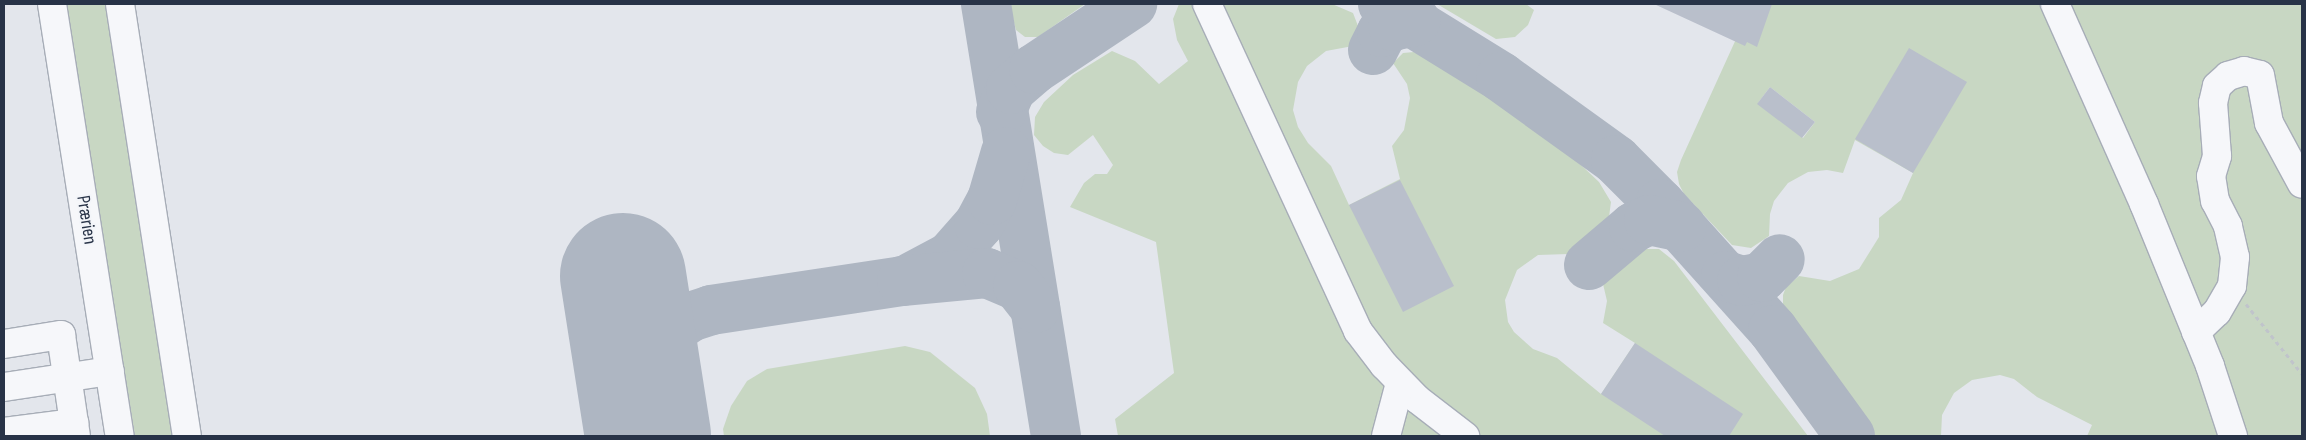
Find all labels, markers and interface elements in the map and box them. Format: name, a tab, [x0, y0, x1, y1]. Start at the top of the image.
street label: Prærien	[71, 194, 101, 246]

